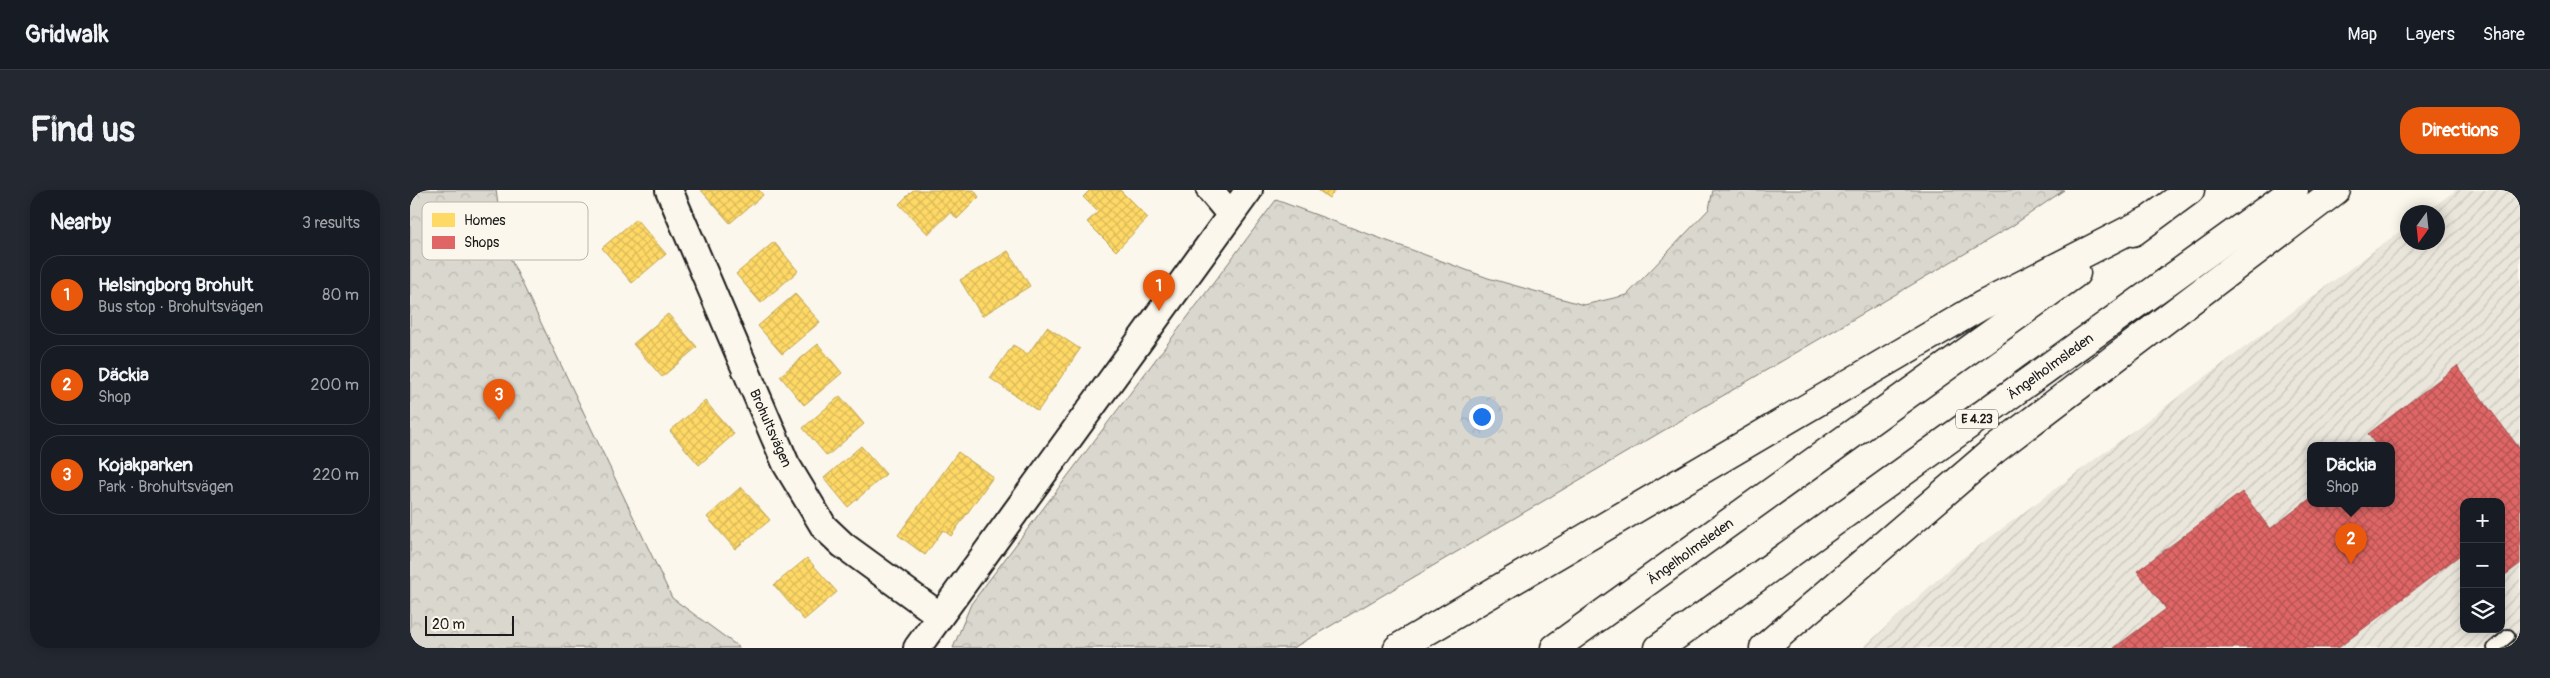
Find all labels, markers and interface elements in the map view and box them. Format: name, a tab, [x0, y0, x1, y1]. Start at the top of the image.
text: Gridwalk	[25, 20, 109, 49]
text: Map	[2348, 23, 2377, 46]
text: Layers	[2405, 23, 2455, 46]
text: Share	[2483, 23, 2525, 46]
button: Directions	[2400, 107, 2520, 154]
text: Find us	[30, 108, 135, 152]
legend	[422, 202, 588, 260]
north arrow	[2400, 205, 2445, 250]
text: Nearby	[50, 209, 111, 236]
text: Homes	[464, 212, 506, 229]
text: 3 results	[302, 213, 360, 233]
text: Shops	[464, 234, 500, 251]
pin: 1	[1143, 270, 1175, 311]
text: Helsingborg Brohult	[98, 273, 253, 297]
text: 1	[64, 285, 70, 305]
text: 80 m	[322, 285, 359, 305]
text: Bus stop · Brohultsvägen	[98, 297, 263, 317]
street label: Ängelholmsleden	[2004, 329, 2097, 403]
text: Däckia	[98, 363, 149, 387]
text: 2	[63, 375, 71, 395]
text: 200 m	[311, 375, 359, 395]
pin: 3	[483, 379, 515, 420]
text: Shop	[98, 387, 131, 407]
street label: Brohultsvägen	[746, 387, 795, 470]
your location	[1469, 404, 1495, 430]
road number: E 4.23	[1956, 410, 1998, 428]
popup	[2307, 442, 2395, 507]
text: Kojakparken	[98, 453, 193, 477]
text: Däckia	[2326, 453, 2376, 477]
text: 3	[63, 465, 71, 485]
text: 220 m	[313, 465, 359, 485]
text: Park · Brohultsvägen	[98, 477, 234, 497]
text: Shop	[2326, 477, 2359, 497]
map controls	[2460, 498, 2505, 633]
button: +	[2460, 498, 2505, 543]
street label: Ängelholmsleden	[1644, 514, 1737, 588]
pin: 2	[2335, 523, 2367, 564]
button: −	[2460, 543, 2505, 588]
button: layers	[2460, 588, 2505, 633]
scale bar	[425, 613, 514, 636]
text: 20 m	[432, 616, 465, 633]

